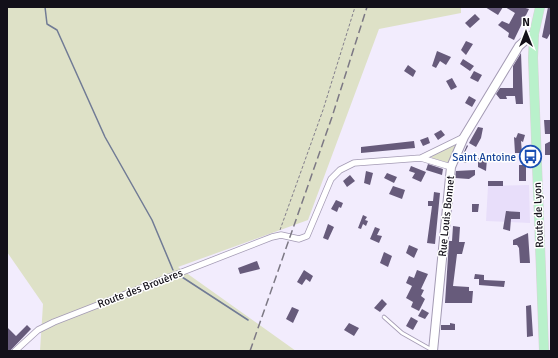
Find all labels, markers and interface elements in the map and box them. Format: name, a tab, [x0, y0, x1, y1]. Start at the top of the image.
north arrow	[506, 12, 546, 52]
text: N	[522, 16, 530, 29]
bus stop icon: Saint Antoine	[518, 144, 544, 170]
place label: Saint Antoine	[452, 151, 516, 164]
street label: Rue Louis Bonnet	[436, 175, 457, 257]
street label: Route de Lyon	[531, 182, 546, 248]
street label: Route des Brouères	[96, 266, 185, 311]

